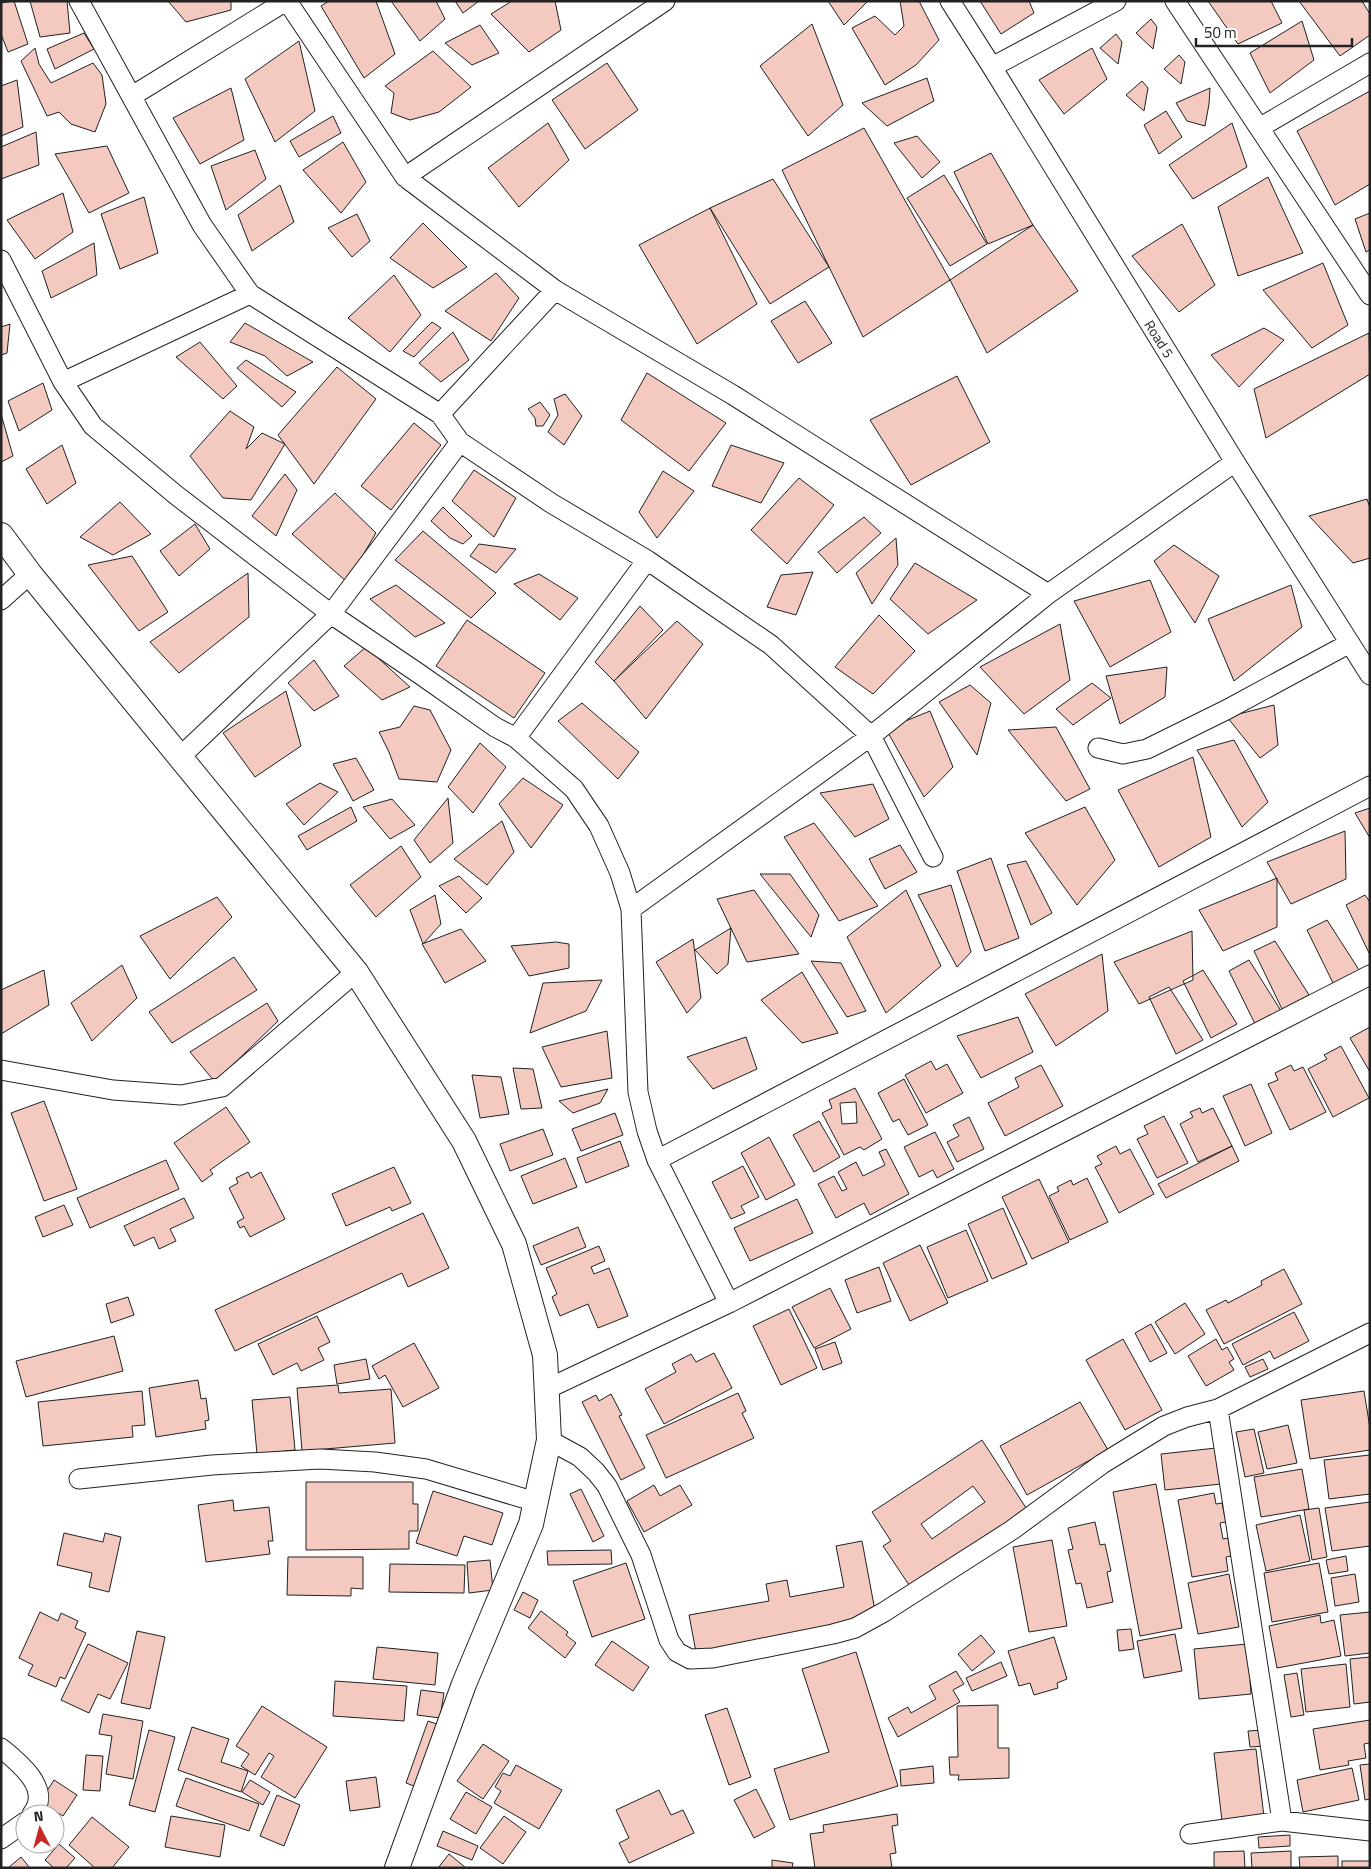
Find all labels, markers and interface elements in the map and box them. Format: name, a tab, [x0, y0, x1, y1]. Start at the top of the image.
scale bar	[1196, 15, 1352, 47]
text: 50 m	[1204, 21, 1237, 44]
street label: Road 5	[1140, 316, 1179, 362]
north arrow	[15, 1804, 65, 1854]
text: N	[33, 1805, 45, 1827]

